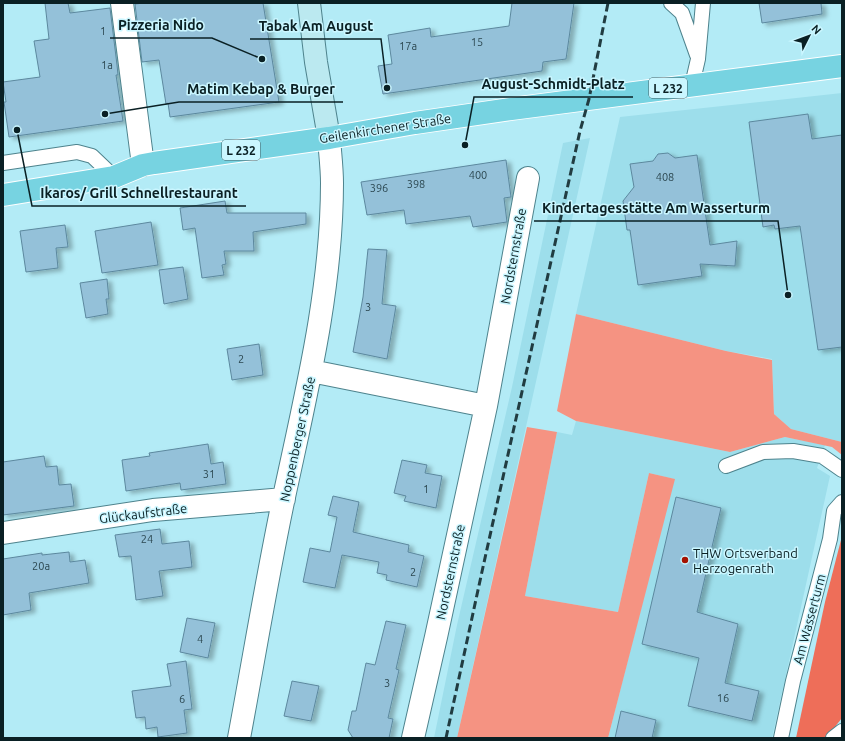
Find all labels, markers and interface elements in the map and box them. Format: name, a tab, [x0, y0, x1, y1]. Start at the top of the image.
callout: Pizzeria Nido	[110, 12, 212, 38]
callout: Tabak Am August	[250, 13, 381, 39]
north arrow	[789, 16, 829, 56]
text: Pizzeria Nido	[118, 17, 204, 33]
text: Tabak Am August	[259, 18, 373, 34]
text: N	[809, 22, 824, 36]
house number: 1	[100, 25, 106, 37]
house number: 15	[471, 36, 483, 48]
house number: 17a	[399, 40, 417, 52]
house number: 1a	[101, 59, 113, 71]
callout: August-Schmidt-Platz	[474, 71, 633, 97]
callout: Matim Kebap & Burger	[179, 76, 343, 102]
text: August-Schmidt-Platz	[481, 76, 625, 92]
road number: L 232	[649, 78, 687, 98]
text: Matim Kebap & Burger	[187, 81, 335, 97]
street label: Geilenkirchener Straße	[318, 111, 452, 145]
road number: L 232	[222, 140, 260, 160]
house number: 400	[469, 169, 487, 181]
house number: 408	[656, 171, 674, 183]
house number: 398	[407, 178, 425, 190]
callout: Ikaros/ Grill Schnellrestaurant	[32, 180, 246, 206]
house number: 396	[370, 182, 388, 194]
text: Ikaros/ Grill Schnellrestaurant	[40, 185, 238, 201]
callout: Kindertagesstätte Am Wasserturm	[534, 195, 778, 221]
text: Kindertagesstätte Am Wasserturm	[542, 200, 770, 216]
street label: Nordsternstraße	[498, 207, 528, 305]
house number: 3	[365, 301, 371, 313]
house number: 2	[238, 353, 244, 365]
street label: Noppenberger Straße	[277, 375, 317, 503]
house number: 31	[203, 468, 215, 480]
house number: 1	[423, 483, 429, 495]
street label: Glückaufstraße	[98, 501, 188, 525]
street label: Nordsternstraße	[433, 523, 467, 621]
house number: 24	[141, 533, 153, 545]
place label: THW Ortsverband Herzogenrath	[693, 546, 798, 575]
marker: THW Ortsverband Herzogenrath	[680, 555, 690, 565]
house number: 20a	[32, 560, 50, 572]
house number: 2	[410, 566, 416, 578]
street label: Am Wasserturm	[790, 572, 828, 666]
house number: 4	[197, 633, 203, 645]
house number: 3	[384, 677, 390, 689]
house number: 16	[717, 692, 729, 704]
house number: 6	[179, 693, 185, 705]

